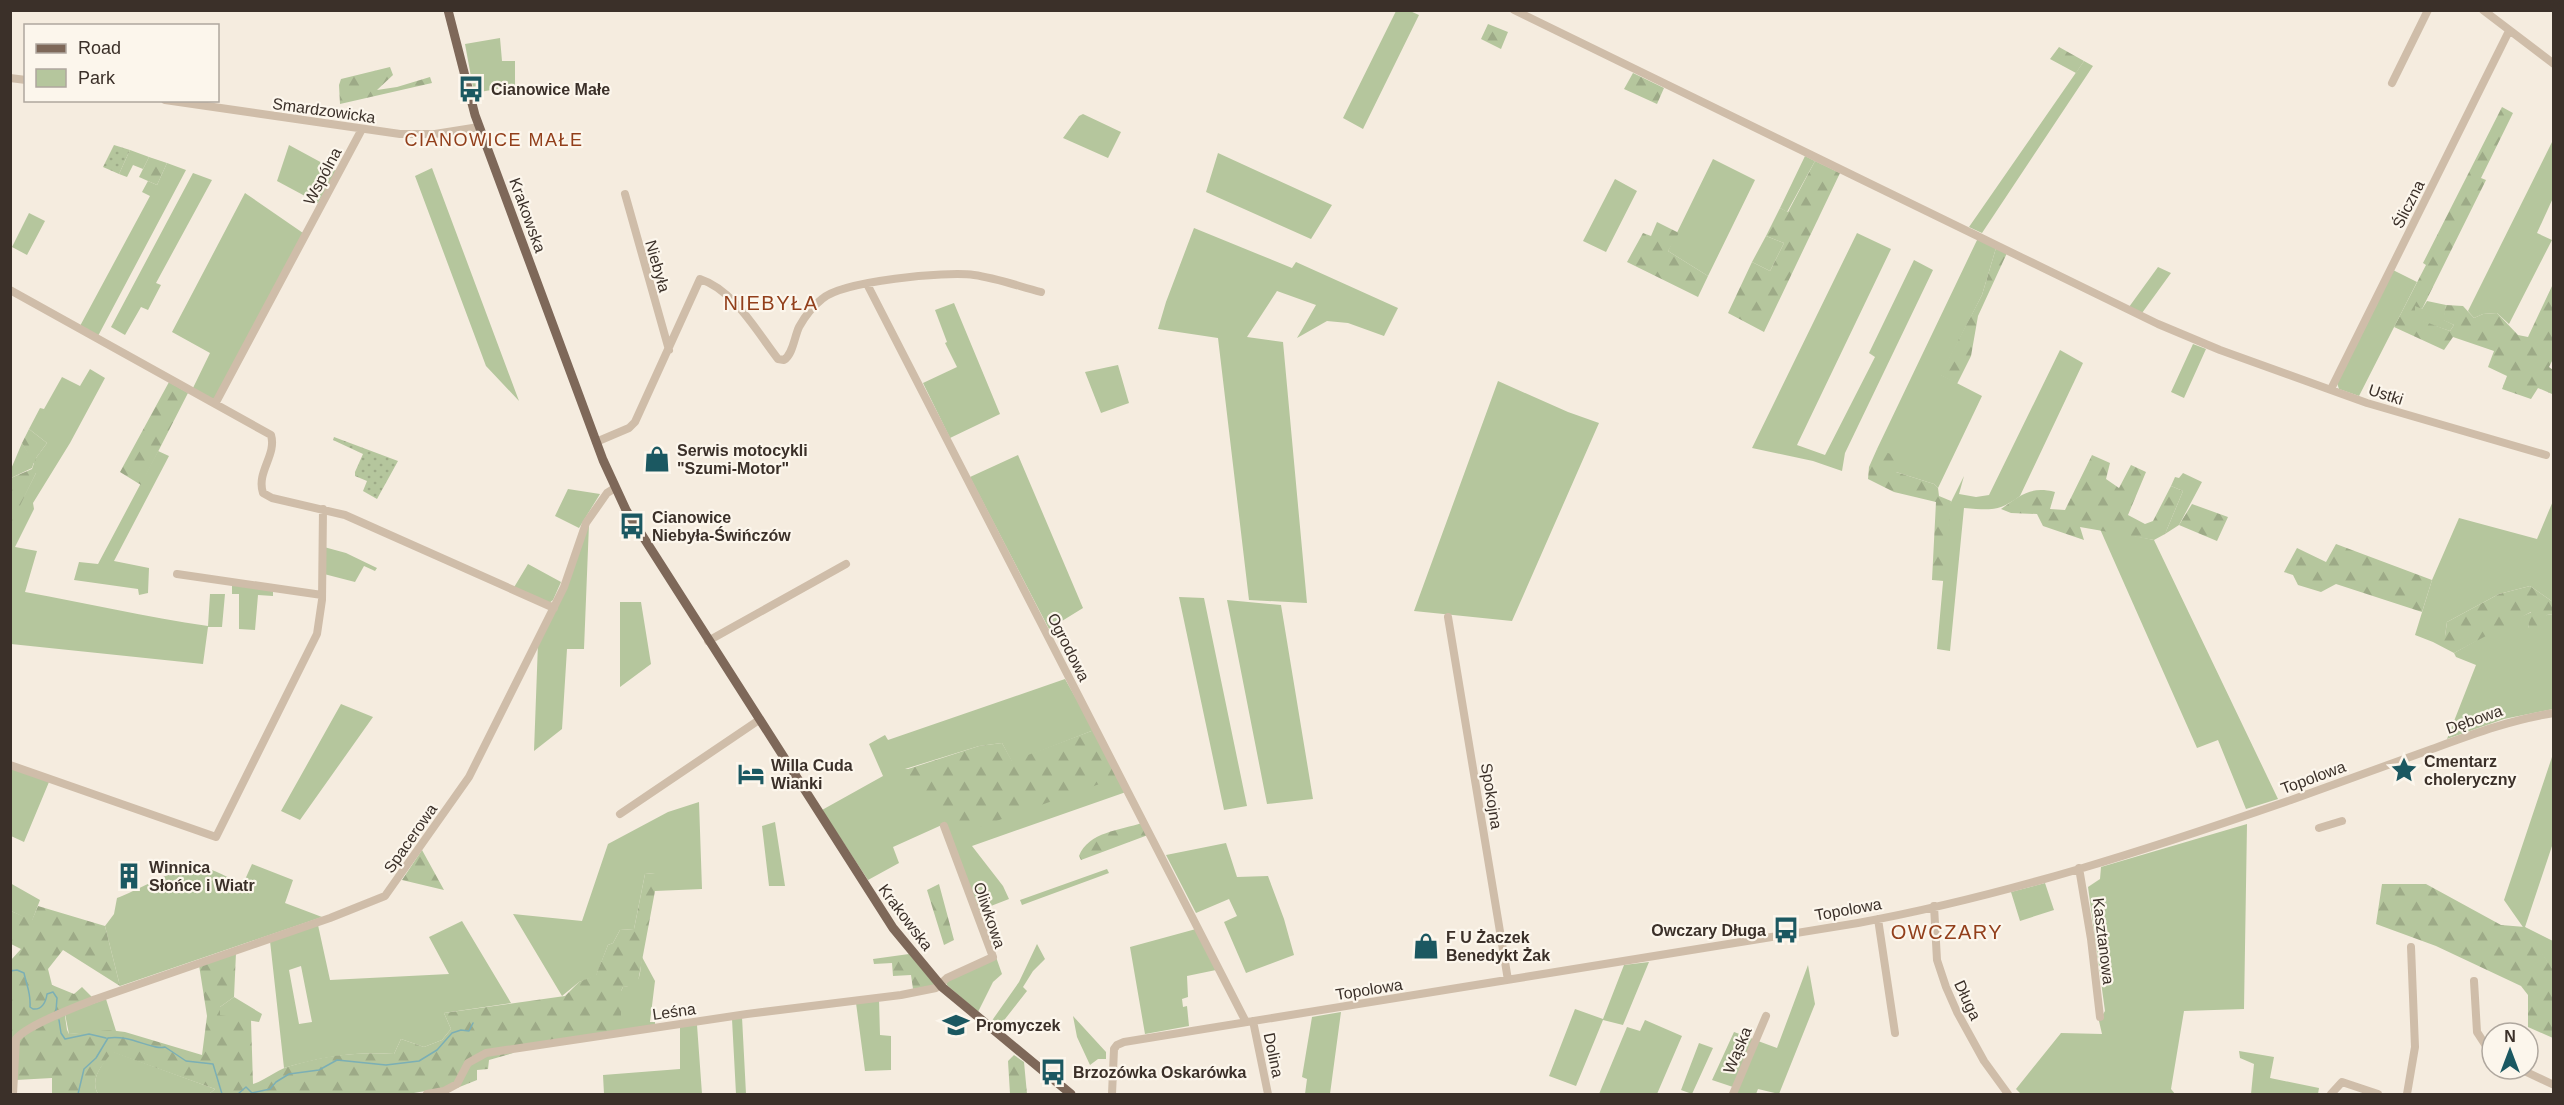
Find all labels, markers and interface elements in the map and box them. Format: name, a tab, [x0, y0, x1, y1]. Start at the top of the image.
legend	[24, 24, 219, 102]
text: Road	[78, 38, 121, 58]
text: Park	[78, 68, 116, 88]
bus stop icon: Cianowice Małe	[456, 74, 486, 104]
place label: Cianowice Małe	[491, 81, 610, 98]
street label: Smardzowicka	[271, 95, 377, 126]
district label: CIANOWICE MAŁE	[404, 130, 584, 150]
street label: Wspólna	[300, 145, 345, 208]
street label: Krakowska	[506, 175, 549, 255]
street label: Śliczna	[2388, 177, 2428, 231]
street label: Niebyła	[642, 238, 673, 294]
district label: NIEBYŁA	[724, 292, 818, 314]
street label: Ustki	[2366, 381, 2405, 408]
place label: Serwis motocykli "Szumi-Motor"	[677, 442, 808, 477]
shop icon: Serwis motocykli "Szumi-Motor"	[642, 444, 672, 474]
place label: Cianowice Niebyła-Świńczów	[652, 509, 791, 544]
bus stop icon: Cianowice Niebyła-Świńczów	[617, 511, 647, 541]
street label: Ogrodowa	[1044, 610, 1093, 684]
street label: Dębowa	[2444, 702, 2505, 737]
place label: Cmentarz choleryczny	[2424, 753, 2517, 788]
place icon: Cmentarz choleryczny	[2389, 755, 2419, 785]
place label: Willa Cuda Wianki	[771, 757, 853, 792]
street label: Topolowa	[2278, 758, 2348, 797]
hotel icon: Willa Cuda Wianki	[736, 759, 766, 789]
street label: Spokojna	[1478, 762, 1505, 830]
street label: Spacerowa	[380, 801, 440, 876]
place label: Winnica Słońce i Wiatr	[149, 859, 255, 894]
building icon: Winnica Słońce i Wiatr	[114, 861, 144, 891]
street label: Oliwkowa	[970, 880, 1009, 950]
street label: Krakowska	[875, 881, 936, 954]
street label: Topolowa	[1813, 895, 1883, 924]
street label: Kasztanowa	[2090, 897, 2117, 985]
bus stop icon: Owczary Długa	[1771, 915, 1801, 945]
district label: OWCZARY	[1891, 921, 2003, 943]
place label: Owczary Długa	[1651, 922, 1766, 939]
place label: F U Żaczek Benedykt Żak	[1446, 929, 1550, 964]
shop icon: F U Żaczek Benedykt Żak	[1411, 931, 1441, 961]
street label: Topolowa	[1334, 976, 1404, 1003]
street label: Długa	[1951, 978, 1984, 1023]
street label: Leśna	[651, 1000, 697, 1023]
school or university icon: Promyczek	[941, 1010, 971, 1040]
place label: Promyczek	[976, 1017, 1061, 1034]
north arrow	[2480, 1021, 2540, 1081]
street label: Wąska	[1720, 1024, 1755, 1076]
text: N	[2504, 1028, 2516, 1045]
street label: Dolina	[1260, 1031, 1287, 1079]
bus stop icon: Brzozówka Oskarówka	[1038, 1057, 1068, 1087]
place label: Brzozówka Oskarówka	[1073, 1064, 1247, 1081]

